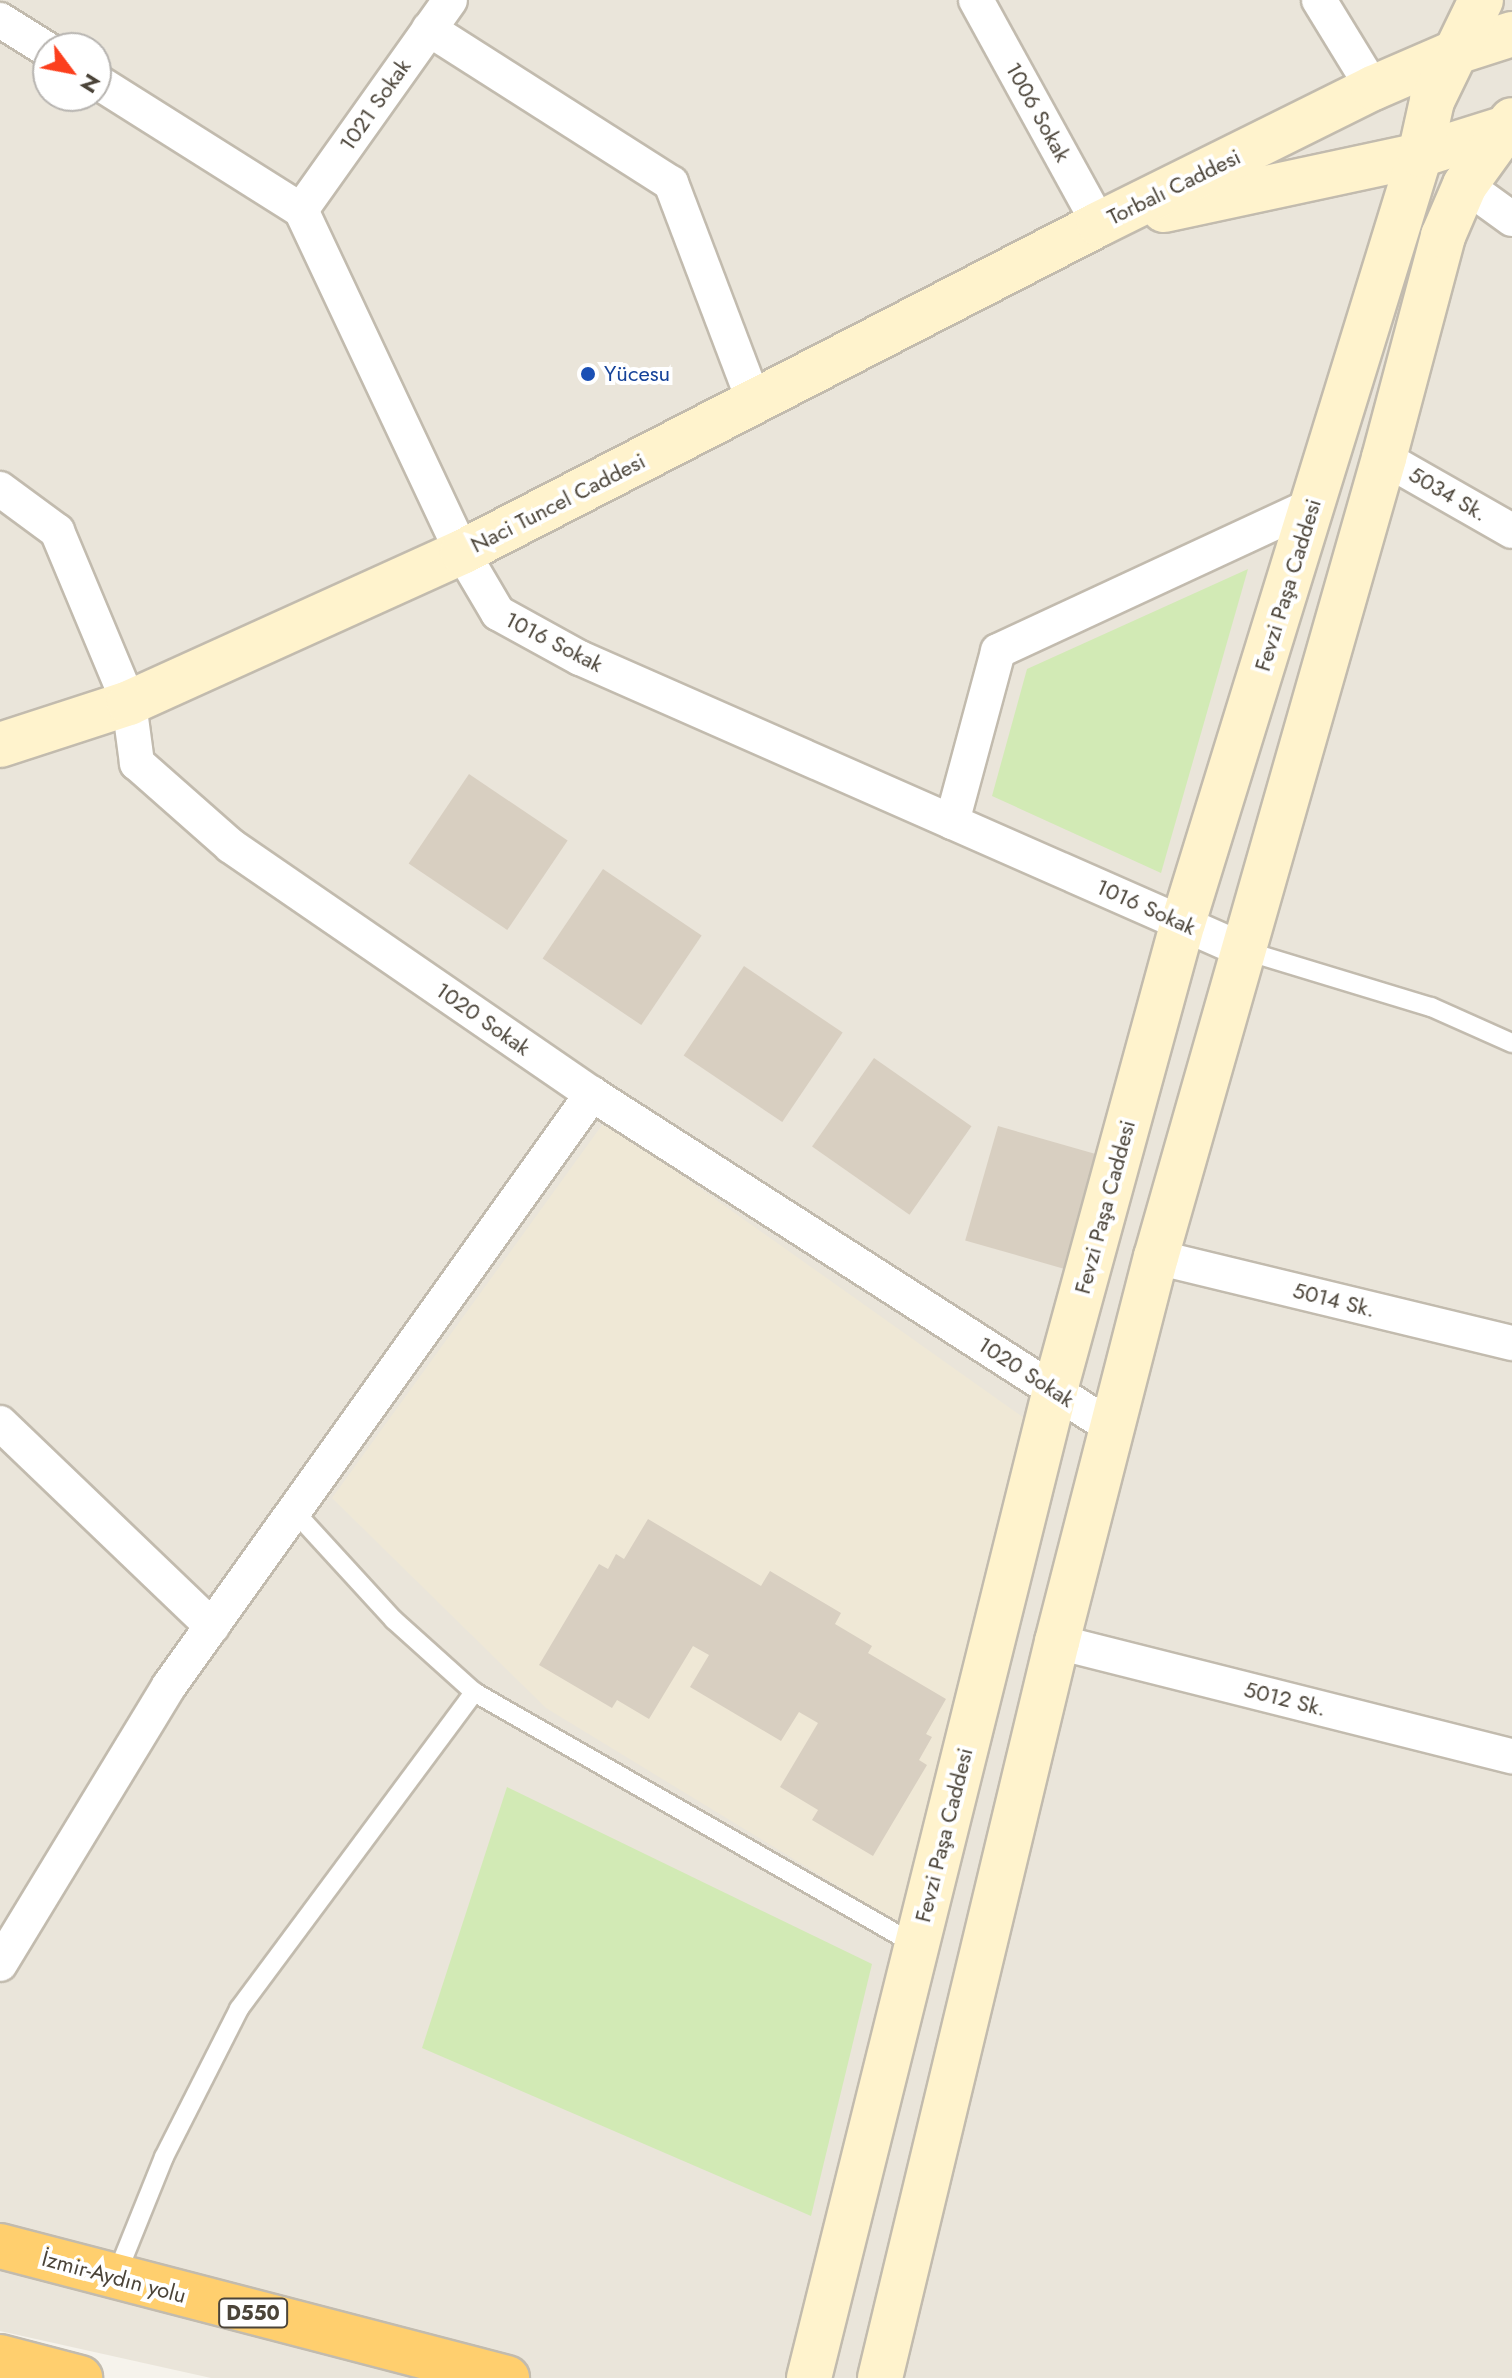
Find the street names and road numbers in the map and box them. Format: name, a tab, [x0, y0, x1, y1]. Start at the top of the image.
street label: 1021 Sokak	[334, 54, 416, 156]
street label: 1006 Sokak	[1000, 58, 1076, 166]
street label: Torbalı Caddesi	[1103, 143, 1245, 231]
street label: Naci Tuncel Caddesi	[466, 448, 650, 558]
street label: 5034 Sk.	[1404, 461, 1492, 527]
street label: Fevzi Paşa Caddesi	[1249, 496, 1327, 674]
street label: 1016 Sokak	[501, 606, 607, 678]
street label: 1016 Sokak	[1092, 873, 1200, 941]
street label: 1020 Sokak	[431, 977, 535, 1061]
street label: Fevzi Paşa Caddesi	[1069, 1117, 1141, 1297]
street label: 5014 Sk.	[1290, 1277, 1378, 1323]
street label: 1020 Sokak	[973, 1331, 1079, 1413]
street label: 5012 Sk.	[1241, 1676, 1329, 1722]
street label: Fevzi Paşa Caddesi	[910, 1745, 978, 1925]
street label: İzmir-Aydın yolu	[39, 2245, 189, 2309]
road number: D550	[217, 2297, 289, 2329]

